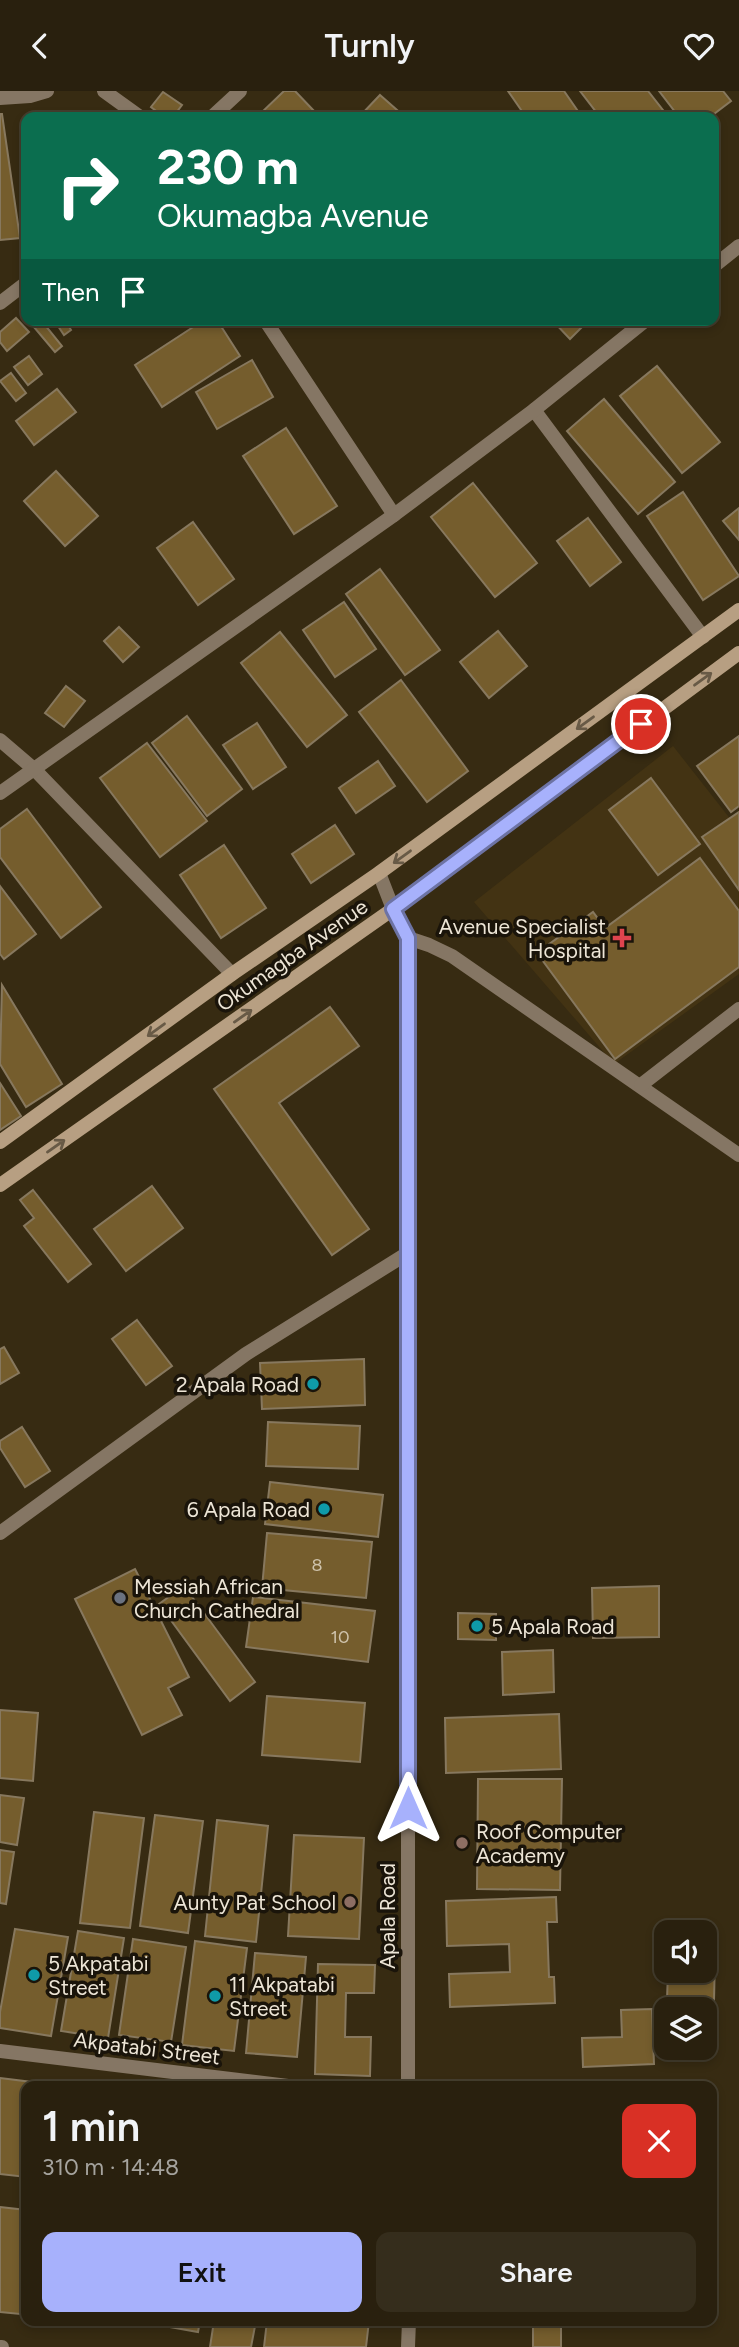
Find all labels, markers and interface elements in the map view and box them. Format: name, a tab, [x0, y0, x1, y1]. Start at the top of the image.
icon: back	[21, 27, 59, 65]
text: Turnly	[324, 27, 415, 65]
icon: heart	[680, 27, 718, 65]
text: 230 m	[157, 137, 299, 196]
icon: right	[42, 140, 133, 231]
text: Okumagba Avenue	[157, 197, 429, 235]
icon: arrive	[114, 273, 152, 311]
text: Then	[42, 276, 100, 308]
one-way arrow	[693, 672, 712, 686]
pin	[611, 694, 671, 754]
icon: arrive	[622, 705, 660, 743]
one-way arrow	[576, 716, 595, 730]
one-way arrow	[392, 849, 411, 864]
street label: Okumagba Avenue	[212, 894, 372, 1016]
place label: Avenue Specialist Hospital	[439, 914, 606, 963]
marker: Avenue Specialist Hospital	[612, 928, 632, 948]
one-way arrow	[233, 1009, 252, 1023]
one-way arrow	[147, 1023, 165, 1038]
one-way arrow	[46, 1139, 65, 1153]
place label: 2 Apala Road	[176, 1372, 299, 1397]
marker: 2 Apala Road	[305, 1376, 321, 1392]
place label: 6 Apala Road	[187, 1497, 310, 1522]
marker: 6 Apala Road	[316, 1501, 332, 1517]
house number: 8	[311, 1554, 323, 1576]
place label: Messiah African Church Cathedral	[134, 1574, 300, 1623]
marker: Messiah African Church Cathedral	[112, 1590, 128, 1606]
place label: 5 Apala Road	[491, 1614, 614, 1639]
marker: 5 Apala Road	[469, 1618, 485, 1634]
house number: 10	[331, 1626, 349, 1648]
position arrow	[371, 1771, 445, 1845]
place label: Roof Computer Academy	[476, 1819, 622, 1868]
marker: Roof Computer Academy	[454, 1835, 470, 1851]
street label: Apala Road	[375, 1863, 400, 1969]
place label: Aunty Pat School	[173, 1890, 336, 1915]
marker: Aunty Pat School	[342, 1894, 358, 1910]
map controls	[654, 1920, 717, 2060]
button: sound	[654, 1920, 717, 1983]
place label: 5 Akpatabi Street	[48, 1951, 149, 2000]
marker: 5 Akpatabi Street	[26, 1967, 42, 1983]
place label: 11 Akpatabi Street	[229, 1972, 335, 2021]
marker: 11 Akpatabi Street	[207, 1988, 223, 2004]
button: layers	[654, 1997, 717, 2060]
street label: Akpatabi Street	[72, 2027, 222, 2069]
text: 1 min	[42, 2101, 140, 2152]
button: close	[622, 2104, 696, 2178]
text: 310 m · 14:48	[42, 2153, 179, 2181]
button: Exit	[42, 2232, 362, 2312]
button: Share	[376, 2232, 696, 2312]

